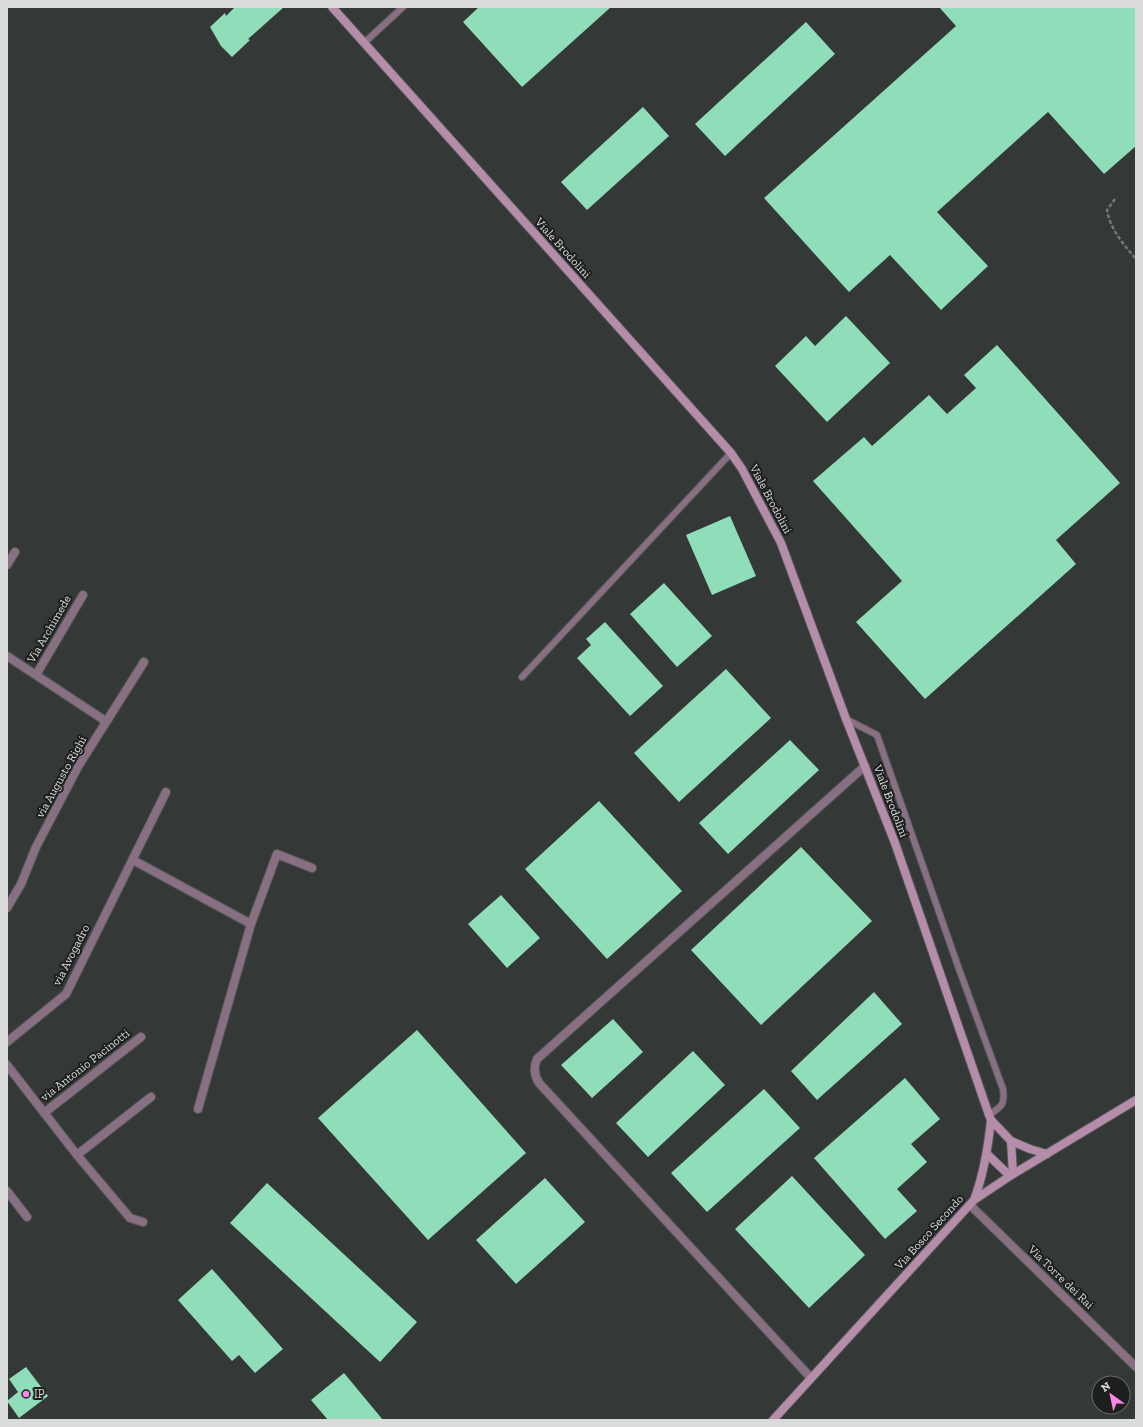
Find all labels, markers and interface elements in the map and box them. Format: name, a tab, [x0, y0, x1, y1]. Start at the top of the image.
street label: Viale Brodolini	[532, 214, 594, 281]
street label: Viale Brodolini	[746, 461, 795, 536]
street label: Via Archimede	[24, 592, 74, 666]
street label: via Augusto Righi	[33, 733, 90, 820]
street label: Viale Brodolini	[870, 762, 911, 840]
street label: via Avogadro	[50, 922, 92, 988]
street label: via Antonio Pacinotti	[38, 1026, 133, 1104]
street label: Via Bosco Secondo	[891, 1192, 966, 1273]
street label: Via Torre dei Rai	[1025, 1242, 1097, 1312]
north arrow	[1091, 1375, 1131, 1415]
text: N	[1099, 1379, 1113, 1395]
place label: IP	[34, 1387, 45, 1401]
marker: IP	[21, 1389, 31, 1399]

